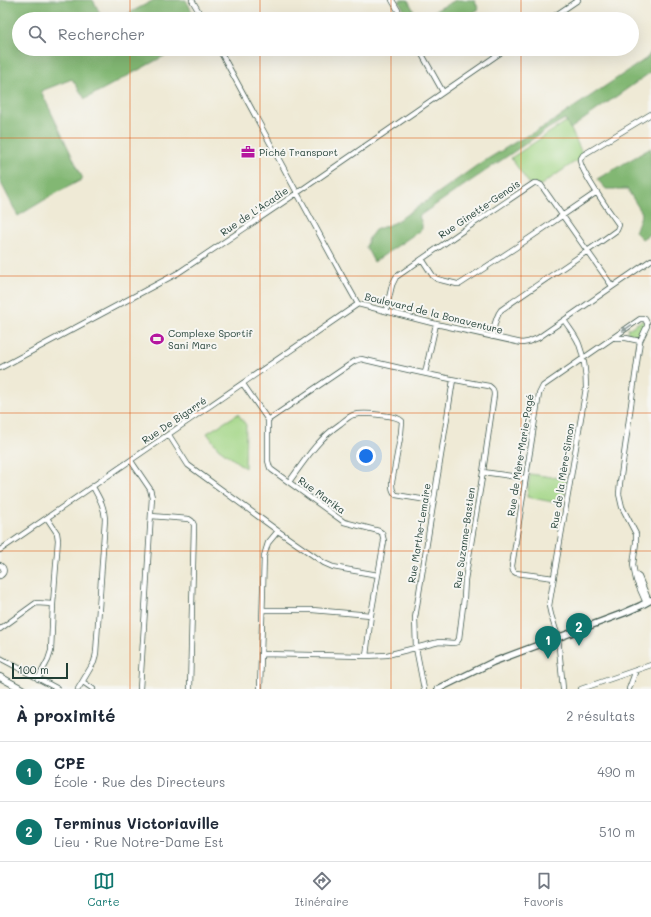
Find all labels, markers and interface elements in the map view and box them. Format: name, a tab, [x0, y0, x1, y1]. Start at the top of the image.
search box	[12, 12, 639, 56]
icon: search	[26, 23, 48, 45]
text: Rechercher	[58, 24, 145, 44]
office icon: Piché Transport	[240, 144, 256, 160]
place label: Piché Transport	[259, 145, 338, 159]
street label: Rue Ginette-Genois	[435, 176, 523, 242]
street label: Rue de L'Acadie	[217, 183, 291, 239]
street label: Boulevard de la Bonaventure	[363, 289, 505, 337]
one-way arrow	[622, 324, 633, 332]
place label: Complexe Sportif Sani Marc	[168, 326, 254, 352]
sports icon: Complexe Sportif Sani Marc	[149, 331, 165, 347]
street label: Rue De Bigarré	[139, 393, 209, 447]
street label: Rue de Mère-Marie-Pagé	[503, 393, 537, 517]
street label: Rue de la Mère-Simon	[547, 422, 577, 530]
your location	[356, 446, 376, 466]
street label: Rue Marika	[296, 473, 348, 517]
street label: Rue Marthe-Lemaire	[404, 482, 434, 584]
street label: Rue Suzanne-Bastien	[450, 486, 478, 590]
pin: 2	[566, 613, 592, 646]
pin: 1	[535, 626, 561, 659]
scale bar	[12, 661, 68, 680]
text: 100 m	[18, 662, 49, 677]
text: À proximité	[16, 704, 115, 726]
text: 2 résultats	[566, 707, 635, 724]
text: CPE	[54, 753, 85, 773]
text: 1	[26, 763, 32, 780]
text: 490 m	[597, 763, 635, 780]
text: École · Rue des Directeurs	[54, 773, 225, 790]
text: Terminus Victoriaville	[54, 813, 219, 833]
text: 2	[25, 823, 33, 840]
text: 510 m	[599, 823, 635, 840]
text: Lieu · Rue Notre-Dame Est	[54, 833, 224, 850]
tab: Carte	[88, 870, 119, 909]
tab: Itinéraire	[295, 870, 349, 909]
tab: Favoris	[524, 870, 563, 909]

